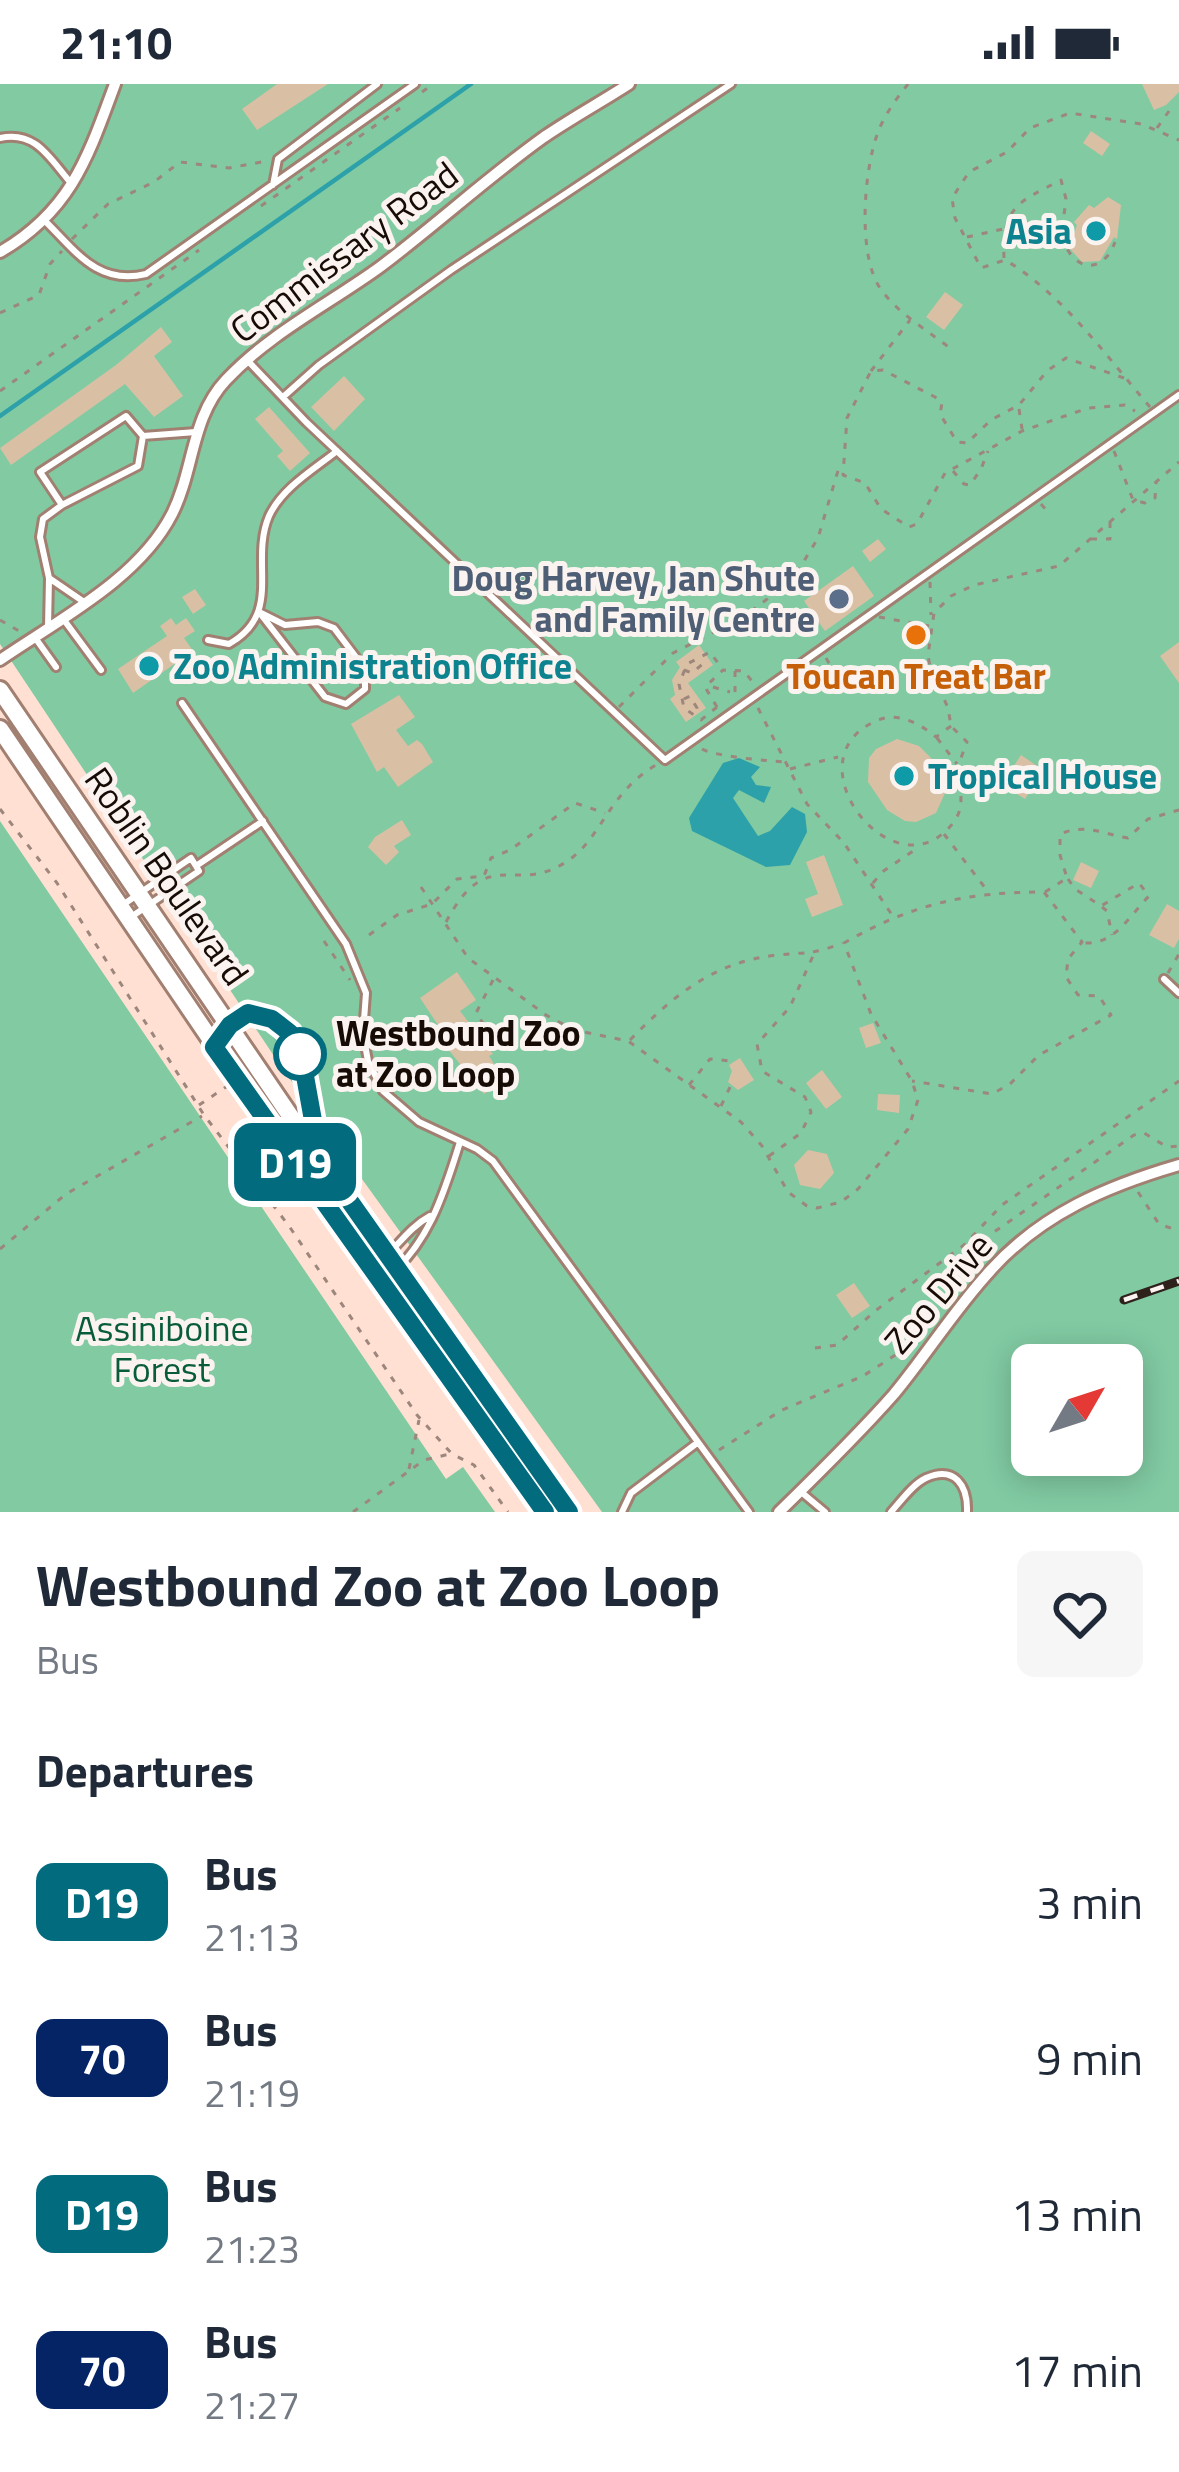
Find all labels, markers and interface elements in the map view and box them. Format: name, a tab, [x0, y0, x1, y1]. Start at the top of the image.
text: 21:10	[60, 8, 172, 76]
street label: Commissary Road	[218, 147, 469, 356]
place label: Asia	[1006, 203, 1072, 258]
marker: Asia	[1083, 218, 1109, 244]
place label: Doug Harvey, Jan Shute and Family Centre	[452, 550, 815, 646]
marker: Doug Harvey, Jan Shute and Family Centre	[826, 586, 852, 612]
marker: Toucan Treat Bar	[903, 622, 929, 648]
place label: Zoo Administration Office	[173, 638, 572, 693]
place label: Toucan Treat Bar	[786, 648, 1046, 703]
marker: Zoo Administration Office	[136, 653, 162, 679]
place label: Tropical House	[928, 748, 1157, 803]
street label: Roblin Boulevard	[72, 755, 263, 996]
marker: Tropical House	[891, 763, 917, 789]
place label: Westbound Zoo at Zoo Loop	[336, 1005, 581, 1101]
marker: Westbound Zoo at Zoo Loop	[275, 1029, 325, 1079]
line badge: D19	[226, 1123, 364, 1201]
text: D19	[258, 1130, 332, 1194]
street label: Zoo Drive	[870, 1220, 1005, 1365]
park label: Assiniboine Forest	[75, 1300, 249, 1396]
north arrow	[1011, 1344, 1143, 1476]
map controls	[1011, 1344, 1143, 1476]
text: Westbound Zoo at Zoo Loop	[36, 1541, 720, 1628]
button: heart	[1017, 1551, 1143, 1677]
text: Bus	[36, 1630, 99, 1689]
text: Departures	[36, 1736, 254, 1804]
text: Bus	[204, 1839, 278, 1907]
text: 3 min	[1036, 1868, 1143, 1936]
text: D19	[65, 1870, 139, 1934]
text: 21:13	[204, 1907, 300, 1966]
text: Bus	[204, 1995, 278, 2063]
text: 9 min	[1036, 2024, 1143, 2092]
text: 70	[78, 2026, 126, 2090]
text: 21:19	[204, 2063, 300, 2122]
text: Bus	[204, 2151, 278, 2219]
text: 13 min	[1011, 2180, 1143, 2248]
text: D19	[65, 2182, 139, 2246]
text: 21:23	[204, 2219, 300, 2278]
text: Bus	[204, 2307, 278, 2375]
text: 17 min	[1011, 2336, 1143, 2404]
text: 70	[78, 2338, 126, 2402]
text: 21:27	[204, 2375, 300, 2434]

